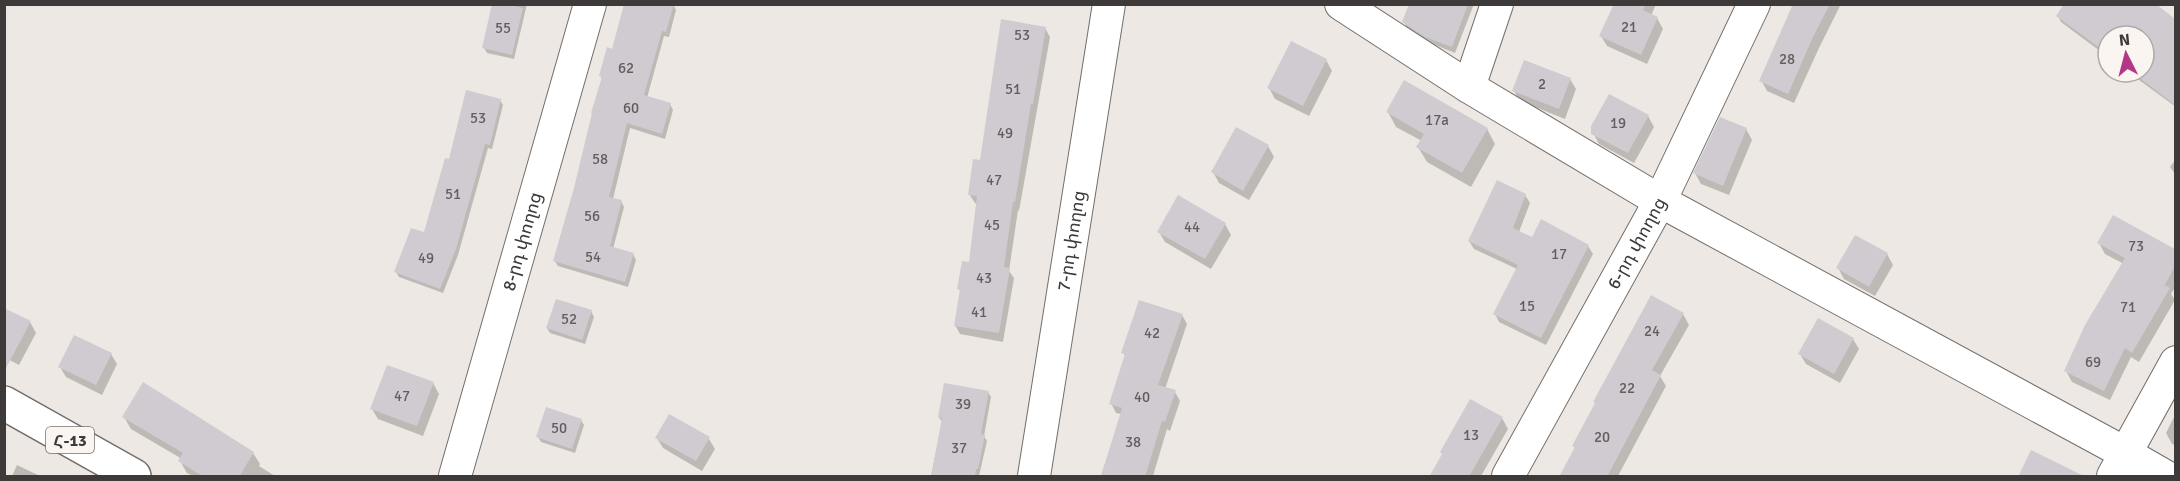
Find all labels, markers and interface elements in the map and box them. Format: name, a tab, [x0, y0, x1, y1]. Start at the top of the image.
house number: 21	[1621, 18, 1637, 36]
house number: 55	[495, 19, 511, 37]
north arrow	[2096, 24, 2156, 84]
house number: 53	[1014, 26, 1030, 44]
text: N	[2118, 30, 2131, 51]
house number: 28	[1779, 50, 1795, 68]
house number: 62	[618, 59, 634, 77]
house number: 2	[1538, 75, 1546, 93]
house number: 51	[1005, 80, 1021, 98]
house number: 60	[623, 99, 639, 117]
house number: 53	[470, 109, 486, 127]
house number: 17a	[1425, 111, 1449, 129]
house number: 19	[1610, 114, 1626, 132]
house number: 49	[997, 124, 1013, 142]
house number: 58	[592, 150, 608, 168]
house number: 47	[986, 171, 1002, 189]
house number: 51	[445, 185, 461, 203]
street label: 8-րդ փողոց	[498, 189, 547, 293]
street label: 7-րդ փողոց	[1053, 189, 1090, 293]
street label: 6-րդ փողոց	[1602, 193, 1671, 293]
house number: 56	[584, 207, 600, 225]
house number: 45	[984, 216, 1000, 234]
house number: 44	[1184, 218, 1200, 236]
house number: 73	[2128, 237, 2144, 255]
house number: 17	[1551, 245, 1567, 263]
house number: 54	[585, 248, 601, 266]
house number: 49	[418, 249, 434, 267]
house number: 43	[976, 269, 992, 287]
house number: 15	[1519, 297, 1535, 315]
house number: 71	[2120, 298, 2136, 316]
house number: 41	[971, 303, 987, 321]
house number: 52	[561, 310, 577, 328]
house number: 24	[1644, 322, 1660, 340]
house number: 42	[1144, 324, 1160, 342]
house number: 69	[2085, 353, 2101, 371]
house number: 22	[1619, 379, 1635, 397]
house number: 47	[394, 387, 410, 405]
house number: 40	[1134, 388, 1150, 406]
house number: 39	[955, 395, 971, 413]
house number: 50	[551, 419, 567, 437]
house number: 13	[1463, 426, 1479, 444]
road number: Հ-13	[46, 427, 94, 453]
house number: 20	[1594, 428, 1610, 446]
house number: 38	[1125, 433, 1141, 451]
house number: 37	[951, 439, 967, 457]

